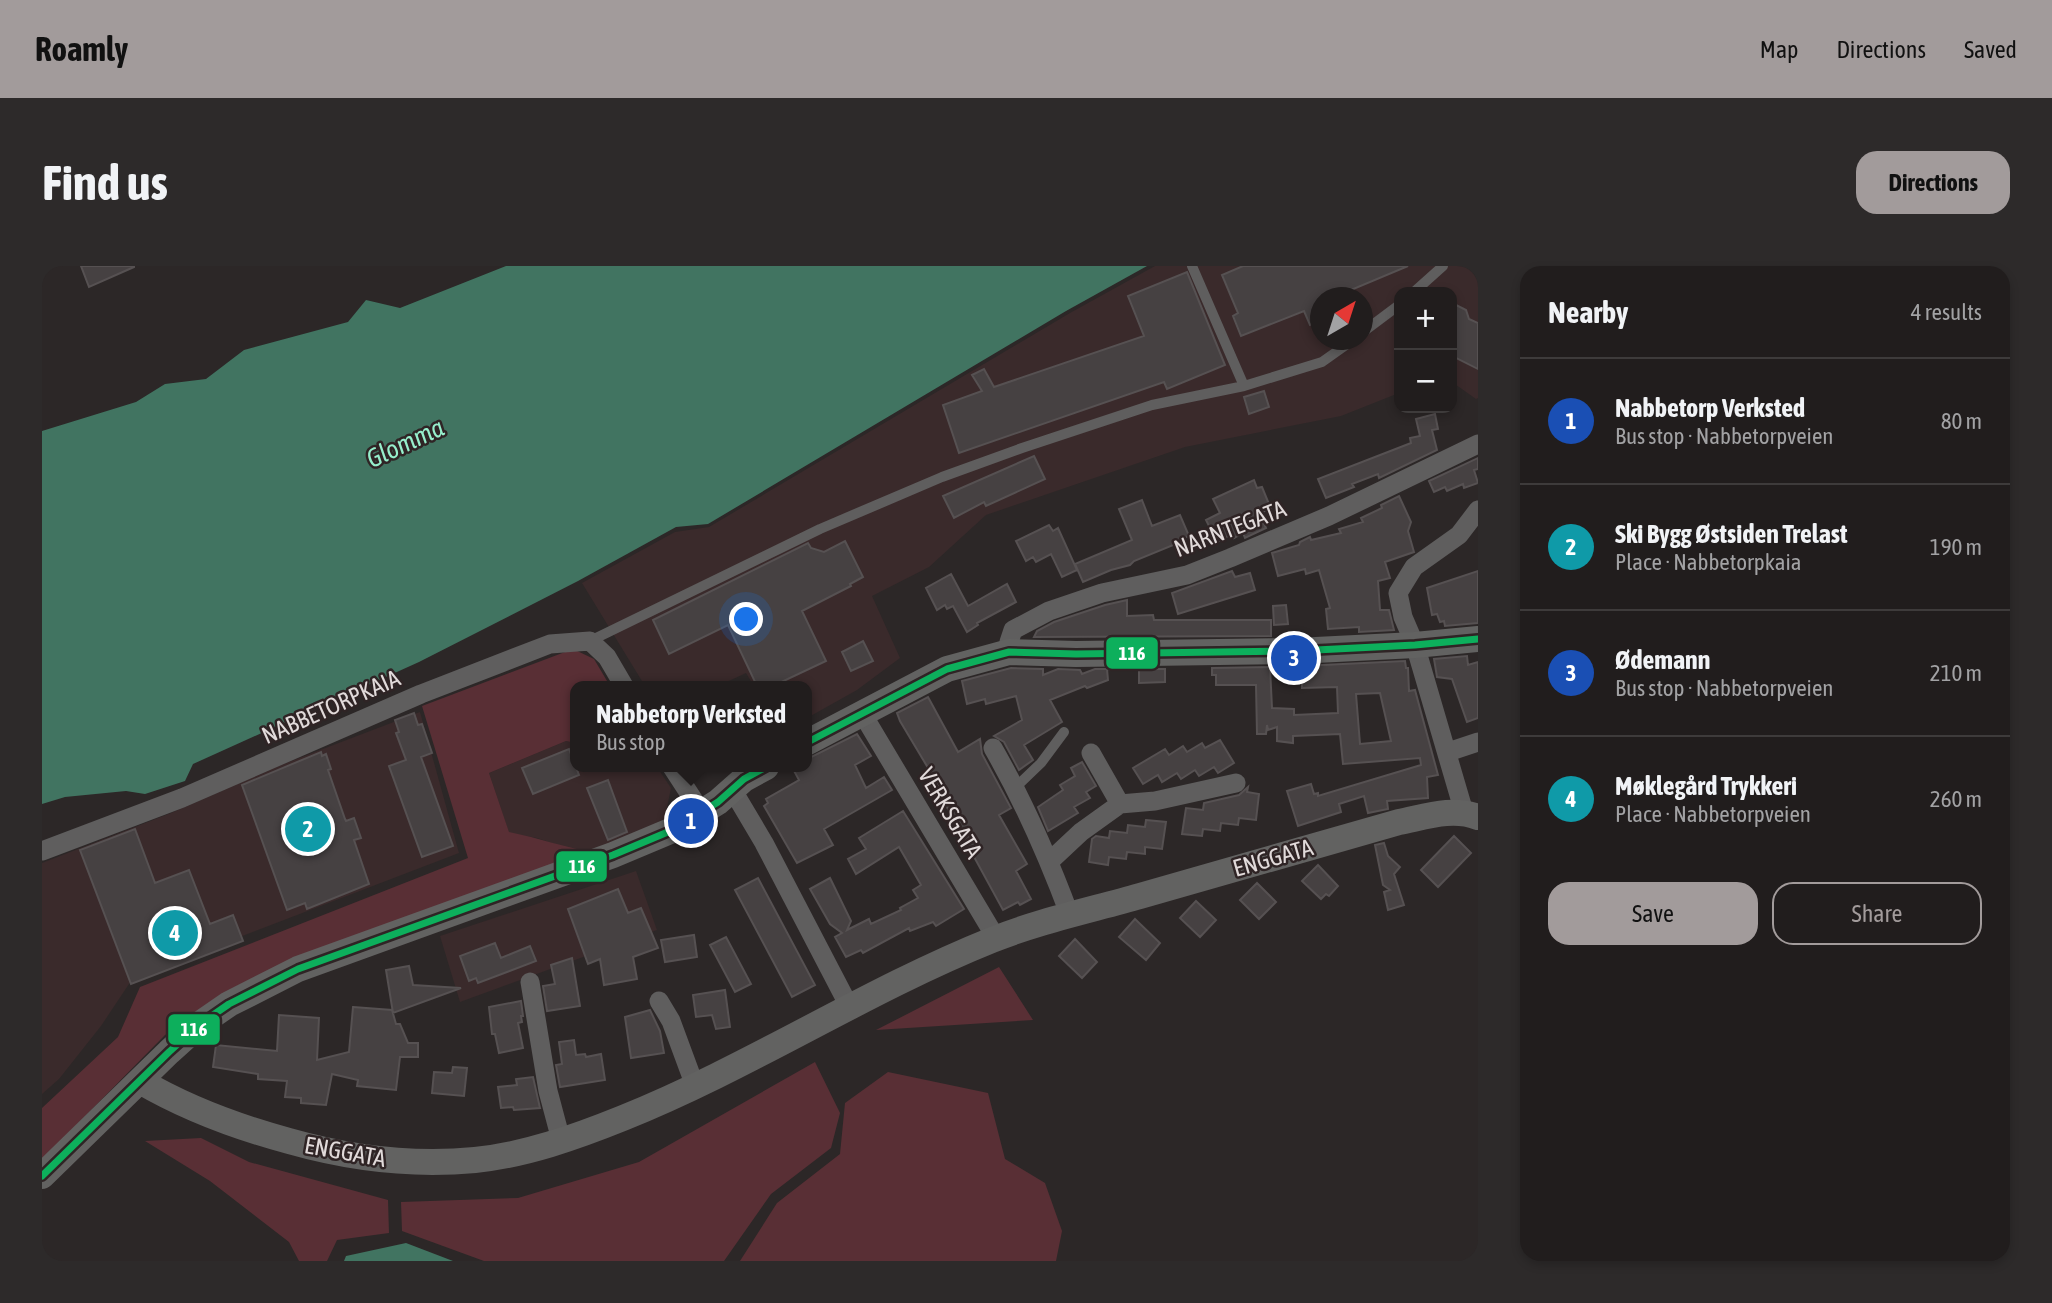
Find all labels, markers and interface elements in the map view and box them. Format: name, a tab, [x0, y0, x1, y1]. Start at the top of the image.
text: Roamly	[35, 30, 128, 68]
text: Map	[1760, 36, 1798, 63]
text: Directions	[1836, 36, 1926, 63]
text: Saved	[1964, 36, 2017, 63]
button: Directions	[1856, 151, 2010, 214]
text: Find us	[42, 154, 168, 210]
north arrow	[1310, 287, 1373, 350]
map controls	[1394, 287, 1457, 413]
button: +	[1394, 287, 1457, 350]
text: Nearby	[1548, 295, 1628, 329]
text: 4 results	[1911, 299, 1982, 325]
button: −	[1394, 350, 1457, 413]
text: Nabbetorp Verksted	[1615, 393, 1805, 423]
text: 1	[1566, 408, 1576, 434]
text: 80 m	[1941, 408, 1982, 434]
water label: Glomma	[361, 412, 449, 474]
text: Bus stop · Nabbetorpveien	[1615, 423, 1833, 449]
street label: NARNTEGATA	[1170, 495, 1290, 562]
text: Ski Bygg Østsiden Trelast	[1615, 519, 1848, 549]
text: 2	[1566, 534, 1576, 560]
text: 190 m	[1930, 534, 1982, 560]
text: Place · Nabbetorpkaia	[1615, 549, 1801, 575]
your location	[729, 602, 763, 636]
pin: 3	[1271, 632, 1317, 684]
line badge: 116	[1105, 636, 1159, 670]
text: 116	[1119, 642, 1145, 664]
text: Ødemann	[1615, 645, 1710, 675]
text: 3	[1566, 660, 1576, 686]
text: 210 m	[1930, 660, 1982, 686]
street label: NABBETORPKAIA	[258, 664, 404, 749]
text: Bus stop · Nabbetorpveien	[1615, 675, 1833, 701]
popup	[570, 681, 812, 772]
text: Nabbetorp Verksted	[596, 699, 786, 729]
text: Bus stop	[596, 729, 665, 755]
street label: VERKSGATA	[913, 763, 988, 863]
text: Møklegård Trykkeri	[1615, 771, 1797, 801]
text: 4	[1566, 786, 1576, 812]
text: 260 m	[1930, 786, 1982, 812]
pin: 1	[668, 795, 714, 847]
text: Place · Nabbetorpveien	[1615, 801, 1811, 827]
pin: 2	[285, 803, 331, 855]
street label: ENGGATA	[1230, 833, 1316, 882]
line badge: 116	[555, 850, 608, 883]
text: 116	[569, 855, 595, 877]
button: Save	[1548, 882, 1758, 945]
button: Share	[1772, 882, 1982, 945]
pin: 4	[152, 907, 198, 959]
line badge: 116	[167, 1013, 221, 1046]
text: 116	[181, 1018, 207, 1040]
street label: ENGGATA	[302, 1131, 388, 1172]

